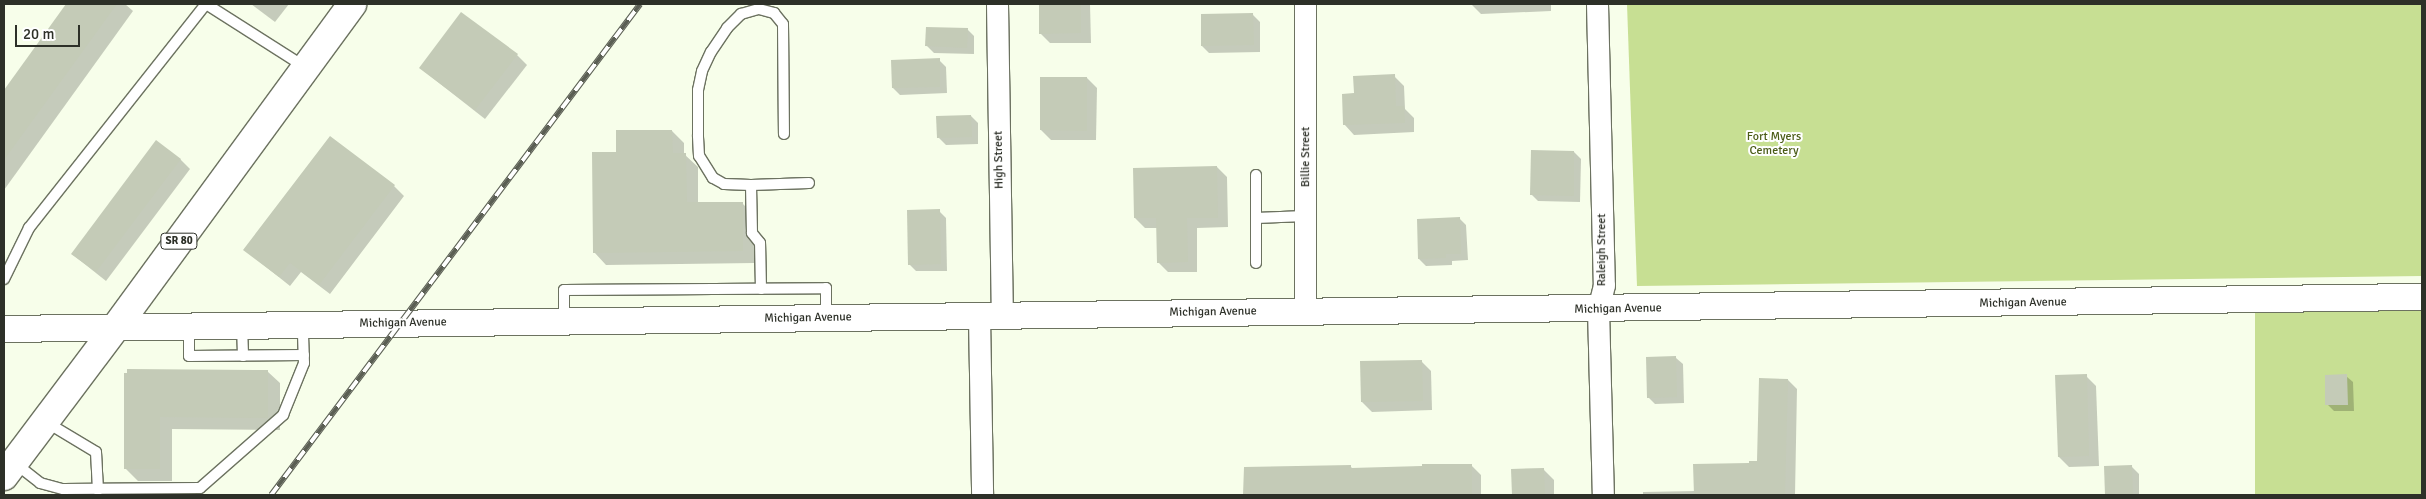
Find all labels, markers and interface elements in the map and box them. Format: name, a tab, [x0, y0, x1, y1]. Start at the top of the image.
scale bar	[18, 15, 82, 47]
text: 20 m	[23, 25, 54, 43]
street label: Billie Street	[1299, 127, 1313, 187]
park label: Fort Myers Cemetery	[1747, 130, 1801, 158]
street label: High Street	[991, 131, 1007, 189]
street label: Raleigh Street	[1595, 214, 1609, 286]
road number: SR 80	[160, 232, 198, 250]
street label: Michigan Avenue	[1979, 295, 2067, 311]
street label: Michigan Avenue	[1574, 301, 1662, 317]
street label: Michigan Avenue	[1169, 304, 1257, 320]
street label: Michigan Avenue	[764, 310, 852, 326]
street label: Michigan Avenue	[359, 315, 447, 331]

